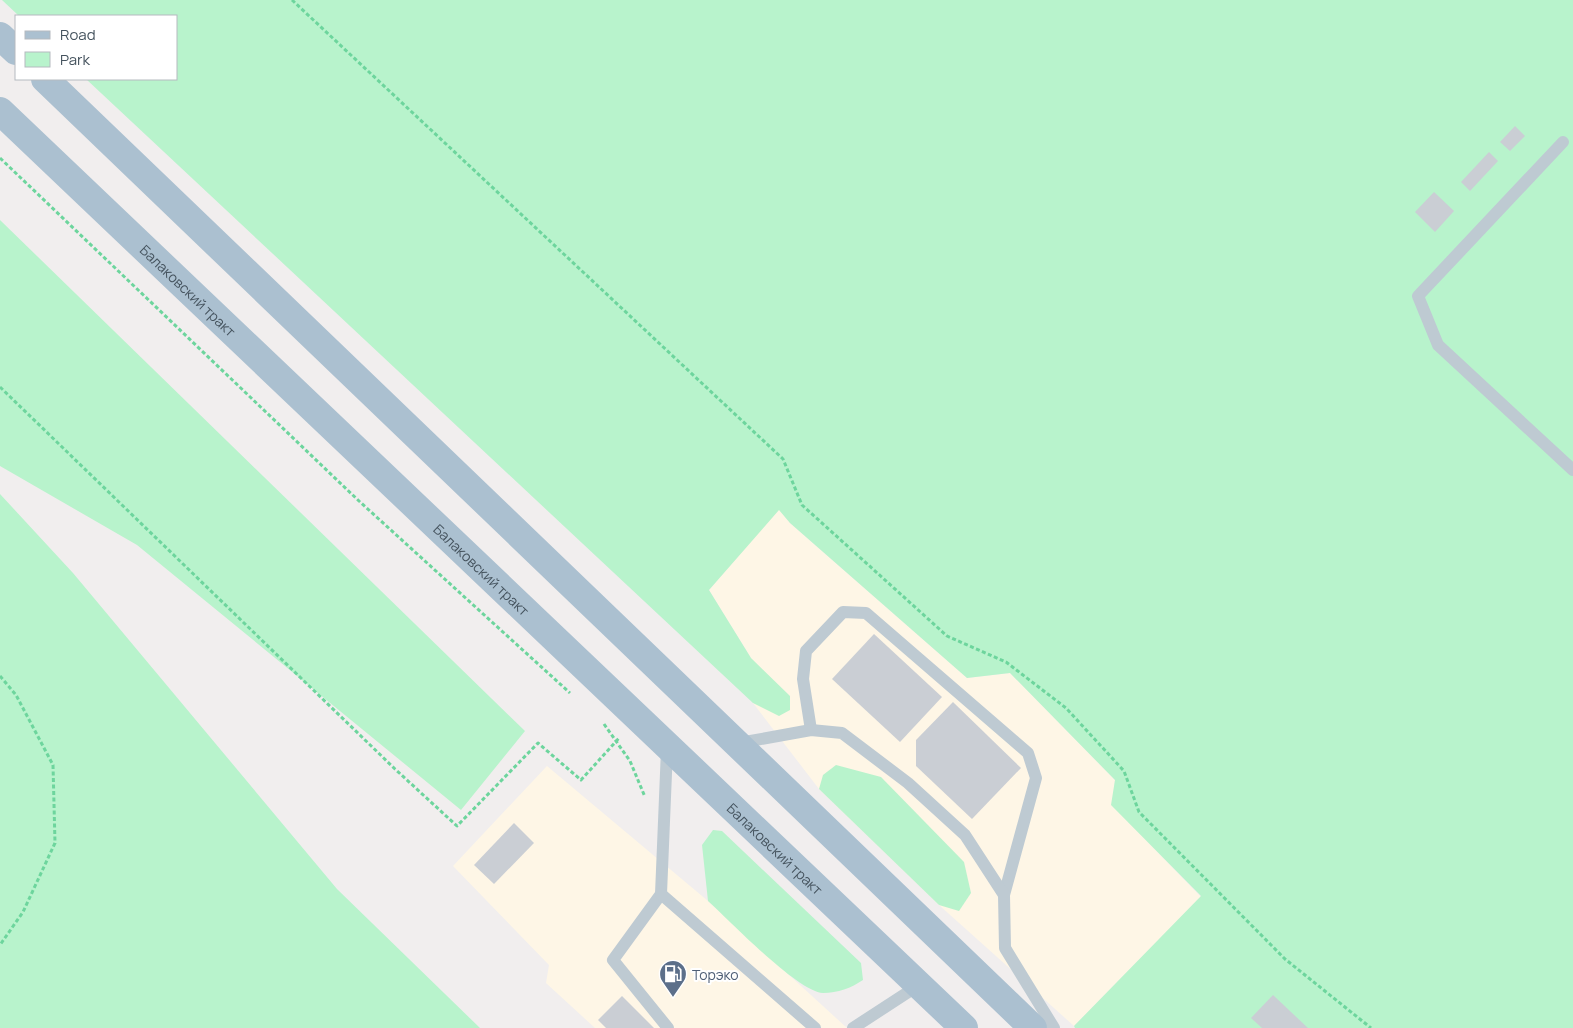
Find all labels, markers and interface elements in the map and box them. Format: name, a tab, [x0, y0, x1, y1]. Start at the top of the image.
legend	[15, 15, 178, 80]
text: Road	[60, 24, 96, 45]
text: Park	[60, 49, 90, 70]
street label: Балаковский тракт	[136, 240, 240, 340]
street label: Балаковский тракт	[430, 519, 534, 619]
street label: Балаковский тракт	[723, 798, 827, 899]
fuel station icon: Торэко	[658, 959, 688, 998]
place label: Торэко	[692, 965, 739, 984]

